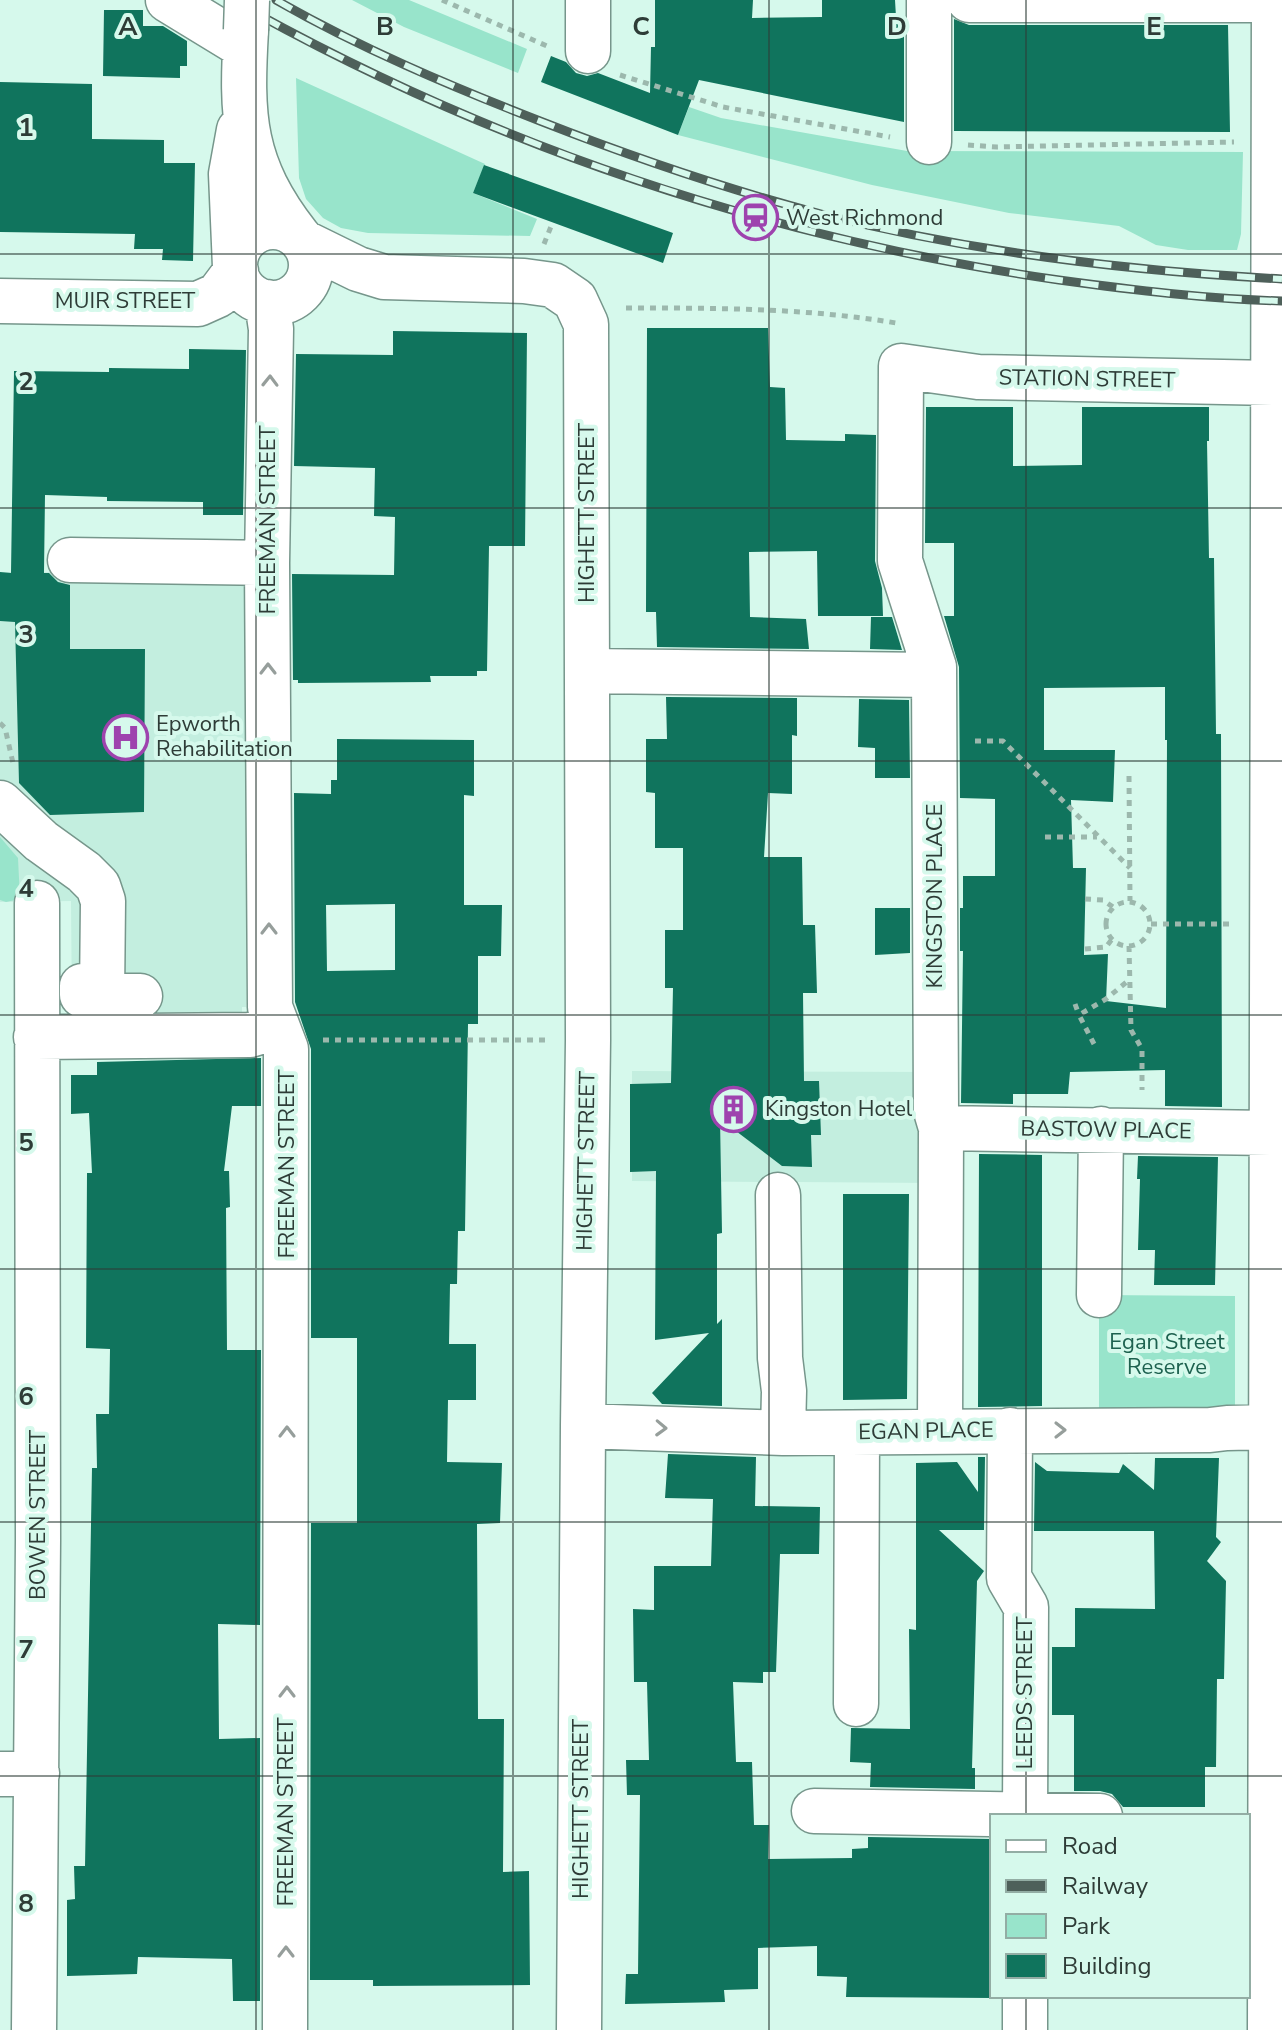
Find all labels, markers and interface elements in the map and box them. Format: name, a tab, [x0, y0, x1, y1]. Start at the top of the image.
text: A	[118, 9, 138, 44]
text: B	[376, 9, 394, 44]
text: C	[632, 9, 650, 44]
text: D	[887, 9, 907, 44]
text: E	[1146, 9, 1162, 44]
text: 1	[18, 110, 34, 145]
station icon: West Richmond	[731, 194, 779, 242]
place label: West Richmond	[786, 203, 943, 233]
street label: MUIR STREET	[55, 286, 196, 316]
street label: STATION STREET	[998, 362, 1176, 396]
text: 2	[18, 364, 34, 399]
one-way arrow	[261, 374, 279, 387]
street label: HIGHETT STREET	[572, 422, 602, 603]
street label: FREEMAN STREET	[253, 425, 283, 614]
text: 3	[18, 617, 34, 652]
one-way arrow	[259, 662, 277, 675]
place label: Epworth Rehabilitation	[156, 709, 293, 764]
hospital icon: Epworth Rehabilitation	[101, 713, 149, 761]
street label: KINGSTON PLACE	[920, 804, 950, 988]
text: 4	[18, 871, 34, 906]
one-way arrow	[260, 922, 278, 935]
street label: FREEMAN STREET	[272, 1069, 302, 1258]
street label: HIGHETT STREET	[569, 1070, 603, 1251]
building icon: Kingston Hotel	[710, 1085, 758, 1133]
place label: Kingston Hotel	[765, 1094, 913, 1124]
street label: BASTOW PLACE	[1020, 1114, 1192, 1146]
text: 5	[18, 1125, 34, 1160]
park label: Egan Street Reserve	[1109, 1327, 1225, 1382]
text: 6	[18, 1379, 34, 1414]
street label: EGAN PLACE	[858, 1415, 994, 1447]
one-way arrow	[655, 1420, 668, 1437]
one-way arrow	[1054, 1421, 1067, 1439]
one-way arrow	[278, 1425, 296, 1438]
street label: BOWEN STREET	[23, 1429, 53, 1600]
street label: LEEDS STREET	[1010, 1616, 1040, 1769]
text: 7	[18, 1632, 34, 1667]
one-way arrow	[278, 1685, 295, 1698]
street label: FREEMAN STREET	[271, 1717, 301, 1906]
street label: HIGHETT STREET	[566, 1718, 596, 1899]
legend	[990, 1814, 1250, 1998]
text: Road	[1062, 1830, 1118, 1862]
text: Railway	[1062, 1870, 1149, 1902]
text: 8	[18, 1886, 34, 1921]
text: Park	[1062, 1910, 1111, 1942]
one-way arrow	[277, 1945, 295, 1958]
text: Building	[1062, 1950, 1152, 1982]

